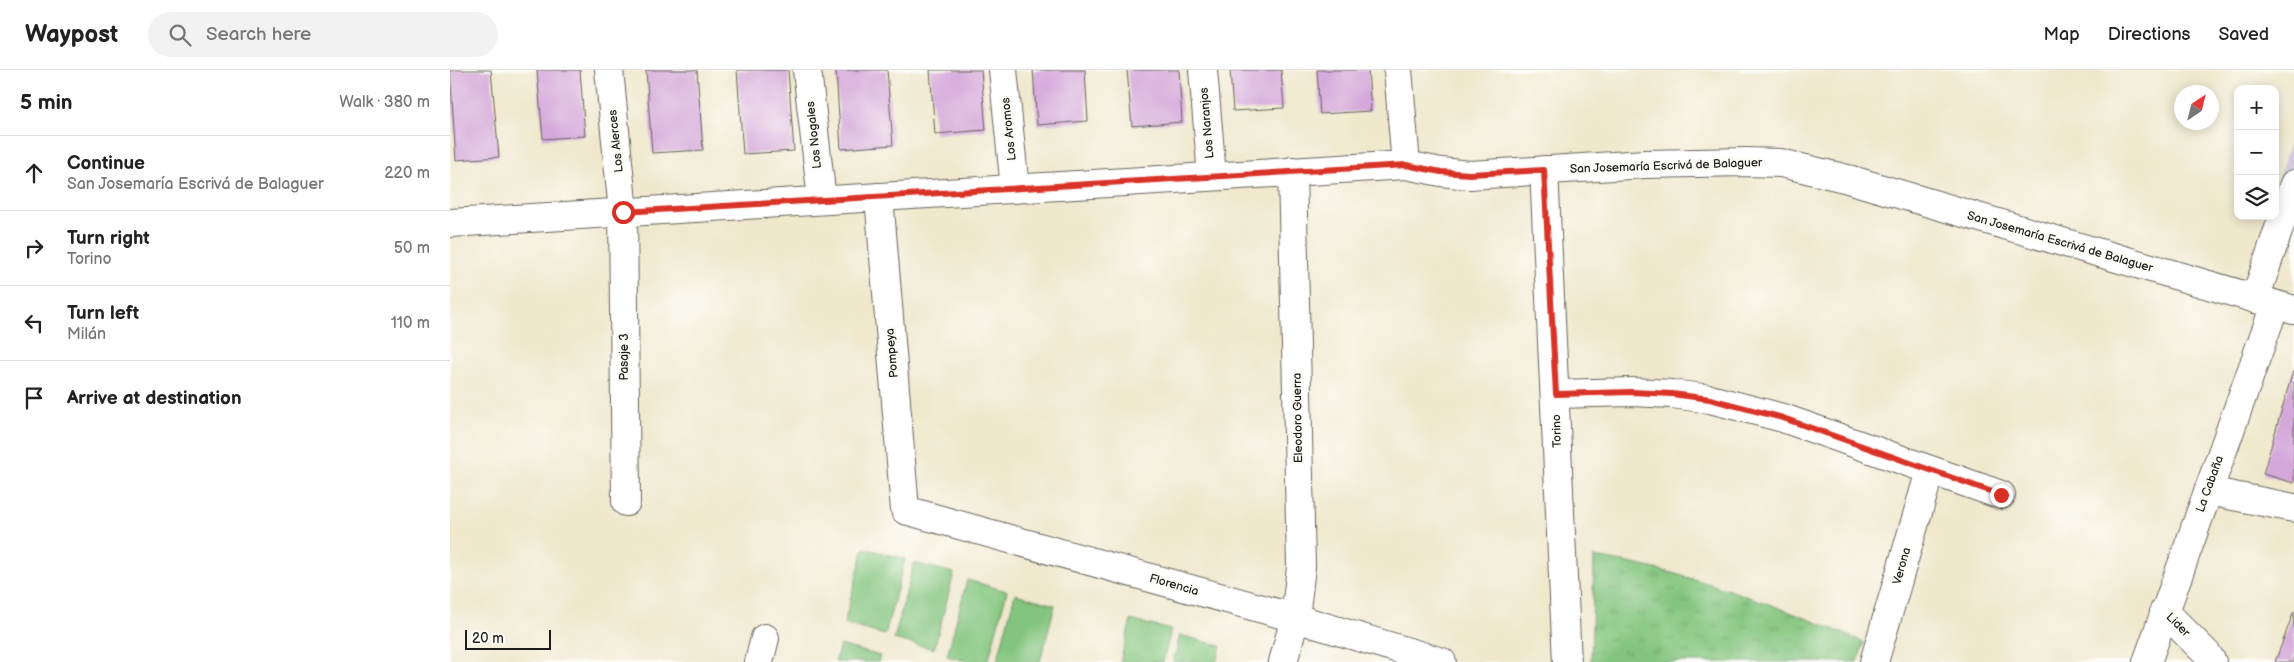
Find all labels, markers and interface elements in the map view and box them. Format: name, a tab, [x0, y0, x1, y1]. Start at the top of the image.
search box	[148, 12, 498, 57]
text: Waypost	[25, 20, 118, 49]
icon: search	[166, 21, 194, 49]
text: Search here	[206, 23, 311, 46]
text: Map	[2044, 24, 2080, 45]
text: Directions	[2108, 24, 2190, 45]
text: Saved	[2218, 24, 2269, 45]
north arrow	[2174, 85, 2219, 130]
map controls	[2234, 85, 2279, 220]
button: +	[2234, 85, 2279, 130]
street label: Los Naranjos	[1196, 87, 1218, 159]
text: 5 min	[20, 90, 73, 115]
text: Walk · 380 m	[339, 93, 430, 112]
street label: Los Aromos	[998, 97, 1020, 161]
street label: Los Nogales	[803, 100, 825, 169]
street label: Los Alerces	[605, 109, 627, 173]
button: −	[2234, 130, 2279, 175]
text: Continue	[67, 152, 145, 175]
street label: San Josemaría Escrivá de Balaguer	[1570, 155, 1763, 177]
icon: ahead	[20, 159, 48, 187]
text: 220 m	[384, 164, 430, 183]
text: San Josemaría Escrivá de Balaguer	[67, 175, 324, 194]
button: layers	[2234, 175, 2279, 220]
route start	[612, 201, 635, 224]
street label: San Josemaría Escrivá de Balaguer	[1965, 208, 2155, 276]
text: Turn right	[67, 227, 150, 250]
icon: right	[20, 234, 48, 262]
text: 50 m	[394, 239, 430, 258]
text: Torino	[67, 250, 112, 269]
text: Turn left	[67, 302, 139, 325]
icon: left	[20, 309, 48, 337]
text: 110 m	[391, 314, 430, 333]
text: Milán	[67, 325, 106, 344]
street label: Pompeya	[882, 327, 902, 378]
street label: Pasaje 3	[617, 333, 632, 381]
street label: Eleodoro Guerra	[1290, 373, 1306, 463]
icon: arrive	[20, 384, 48, 412]
text: Arrive at destination	[67, 387, 242, 410]
street label: Torino	[1549, 414, 1565, 448]
street label: La Cabaña	[2193, 454, 2227, 514]
route end	[1990, 484, 2013, 507]
street label: Verona	[1890, 545, 1915, 586]
street label: Florencia	[1148, 571, 1201, 599]
street label: Lider	[2163, 610, 2194, 641]
scale bar	[465, 627, 551, 650]
text: 20 m	[472, 630, 504, 647]

